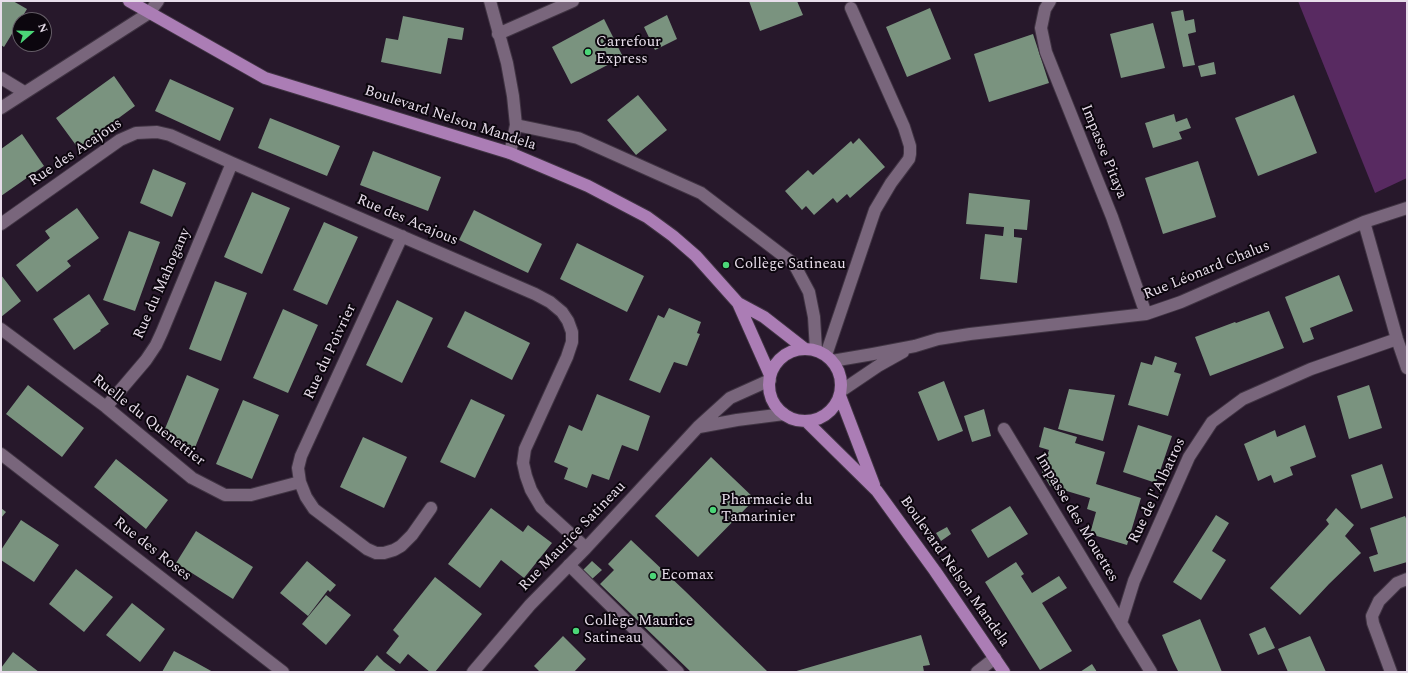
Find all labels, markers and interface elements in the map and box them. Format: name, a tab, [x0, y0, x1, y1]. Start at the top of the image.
north arrow	[12, 12, 52, 52]
text: N	[33, 21, 52, 35]
place label: Carrefour Express	[596, 34, 661, 69]
marker: Carrefour Express	[583, 47, 593, 57]
street label: Boulevard Nelson Mandela	[362, 83, 538, 155]
street label: Impasse Pitaya	[1076, 102, 1130, 202]
street label: Rue des Acajous	[26, 115, 126, 191]
street label: Rue des Acajous	[354, 192, 460, 250]
street label: Rue du Mahogany	[130, 226, 196, 342]
street label: Rue Léonard Chalus	[1141, 237, 1273, 305]
place label: Collège Satineau	[734, 256, 846, 274]
marker: Collège Satineau	[721, 260, 731, 270]
street label: Rue du Poivrier	[301, 302, 361, 402]
street label: Ruelle du Quenettier	[88, 371, 208, 471]
street label: Rue de l'Albatros	[1126, 435, 1190, 547]
street label: Impasse des Mouettes	[1030, 450, 1122, 586]
street label: Rue Maurice Satineau	[516, 478, 630, 596]
place label: Pharmacie du Tamarinier	[721, 492, 812, 527]
street label: Boulevard Nelson Mandela	[895, 493, 1013, 651]
marker: Pharmacie du Tamarinier	[708, 505, 718, 515]
street label: Rue des Roses	[110, 514, 194, 586]
place label: Ecomax	[661, 567, 714, 585]
marker: Ecomax	[648, 571, 658, 581]
place label: Collège Maurice Satineau	[584, 613, 693, 648]
marker: Collège Maurice Satineau	[571, 626, 581, 636]

